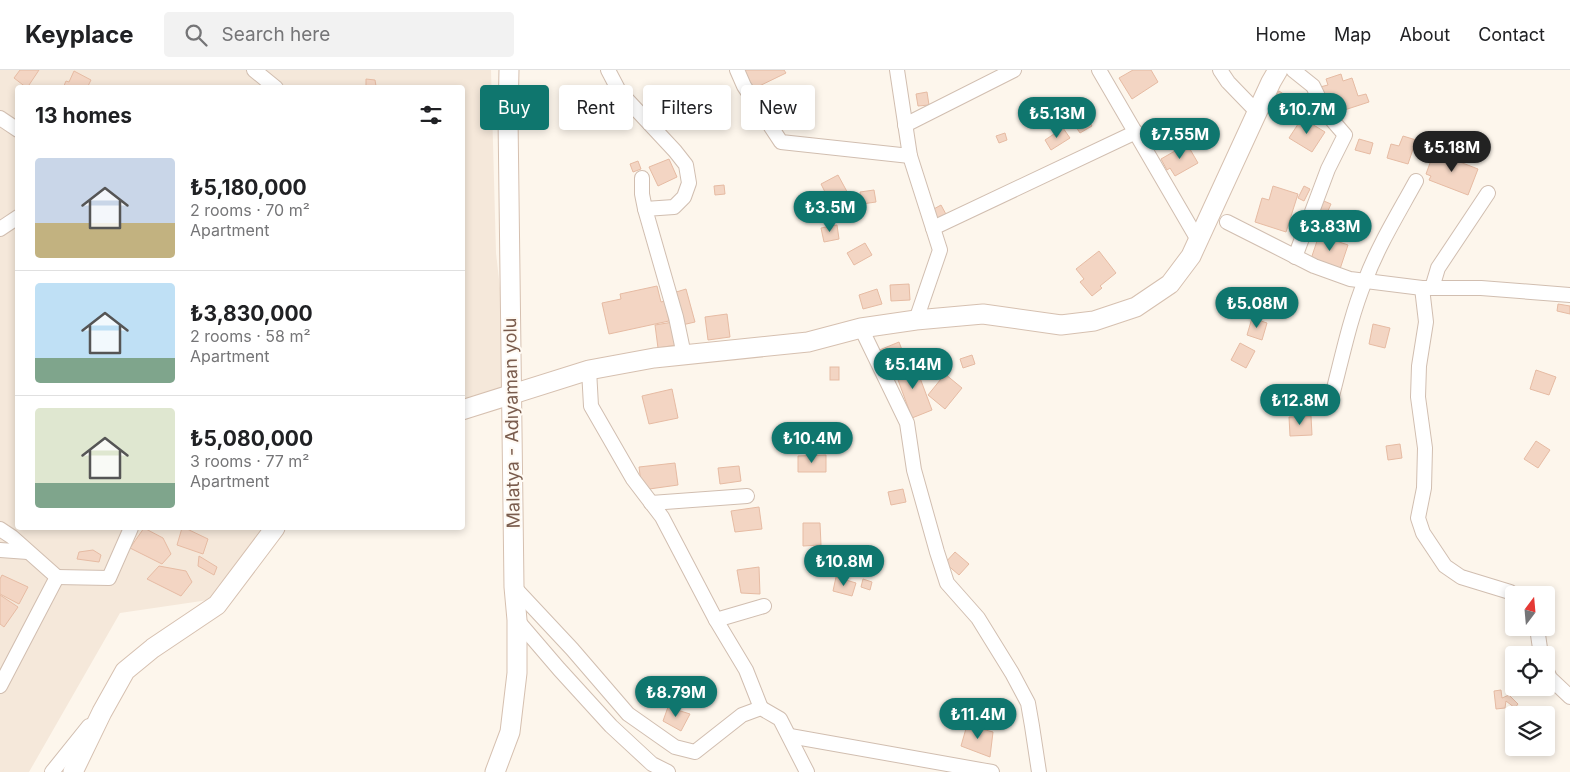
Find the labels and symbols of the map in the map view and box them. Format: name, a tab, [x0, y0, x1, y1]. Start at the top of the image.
pin: ₺10.7M	[1266, 92, 1348, 135]
pin: ₺5.13M	[1016, 97, 1098, 139]
pin: ₺7.55M	[1139, 118, 1221, 160]
pin: ₺5.18M	[1411, 131, 1493, 173]
pin: ₺3.5M	[795, 190, 865, 233]
pin: ₺3.83M	[1289, 210, 1371, 252]
pin: ₺5.08M	[1216, 286, 1298, 329]
street label: Malatya - Adıyaman yolu	[499, 317, 524, 529]
pin: ₺5.14M	[872, 348, 954, 390]
pin: ₺12.8M	[1259, 384, 1341, 426]
pin: ₺10.4M	[771, 422, 853, 464]
pin: ₺10.8M	[803, 544, 885, 587]
north arrow	[1505, 586, 1555, 636]
pin: ₺8.79M	[635, 676, 717, 718]
pin: ₺11.4M	[937, 698, 1019, 740]

